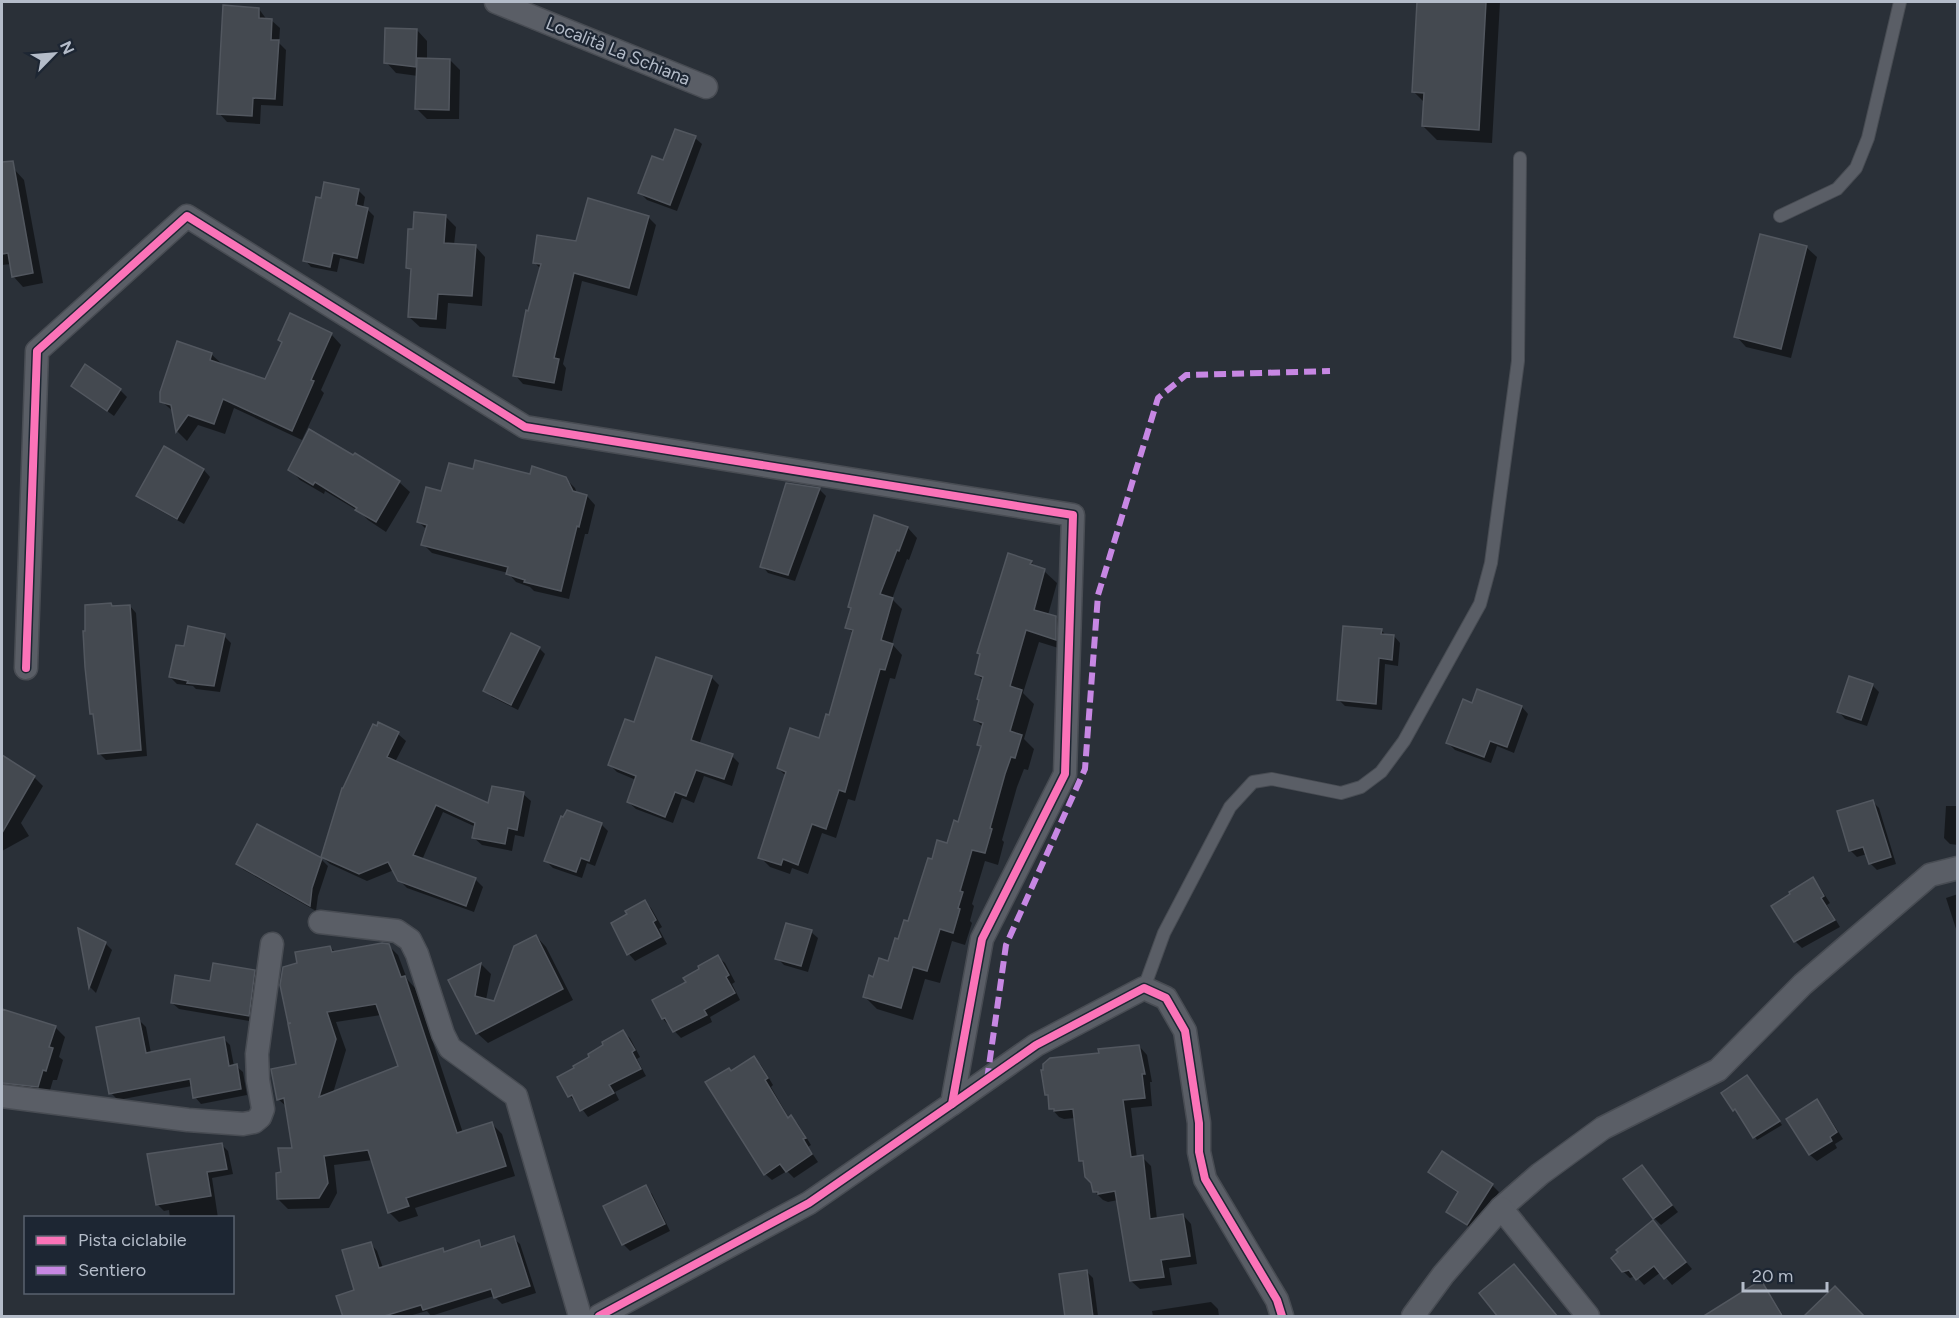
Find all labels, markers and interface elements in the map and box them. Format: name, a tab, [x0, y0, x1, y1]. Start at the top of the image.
street label: Località La Schiana	[543, 12, 693, 90]
north arrow	[24, 24, 84, 84]
text: N	[56, 38, 78, 57]
legend	[24, 1216, 234, 1294]
text: Pista ciclabile	[78, 1229, 187, 1251]
scale bar	[1743, 1255, 1827, 1293]
text: Sentiero	[78, 1259, 146, 1281]
text: 20 m	[1752, 1265, 1793, 1287]

